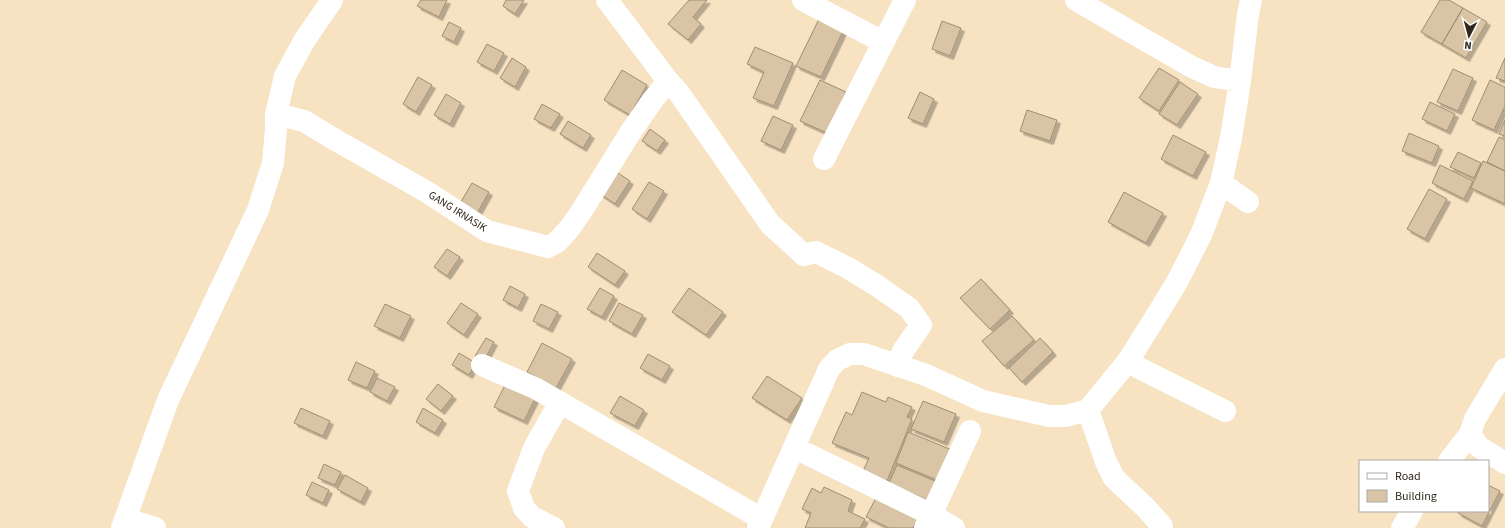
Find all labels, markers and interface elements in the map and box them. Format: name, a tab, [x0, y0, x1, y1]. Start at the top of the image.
north arrow	[1449, 16, 1489, 56]
text: N	[1464, 38, 1472, 53]
street label: GANG IRNASIK	[426, 188, 490, 236]
legend	[1359, 460, 1489, 512]
text: Road	[1395, 468, 1421, 485]
text: Building	[1395, 488, 1437, 505]

